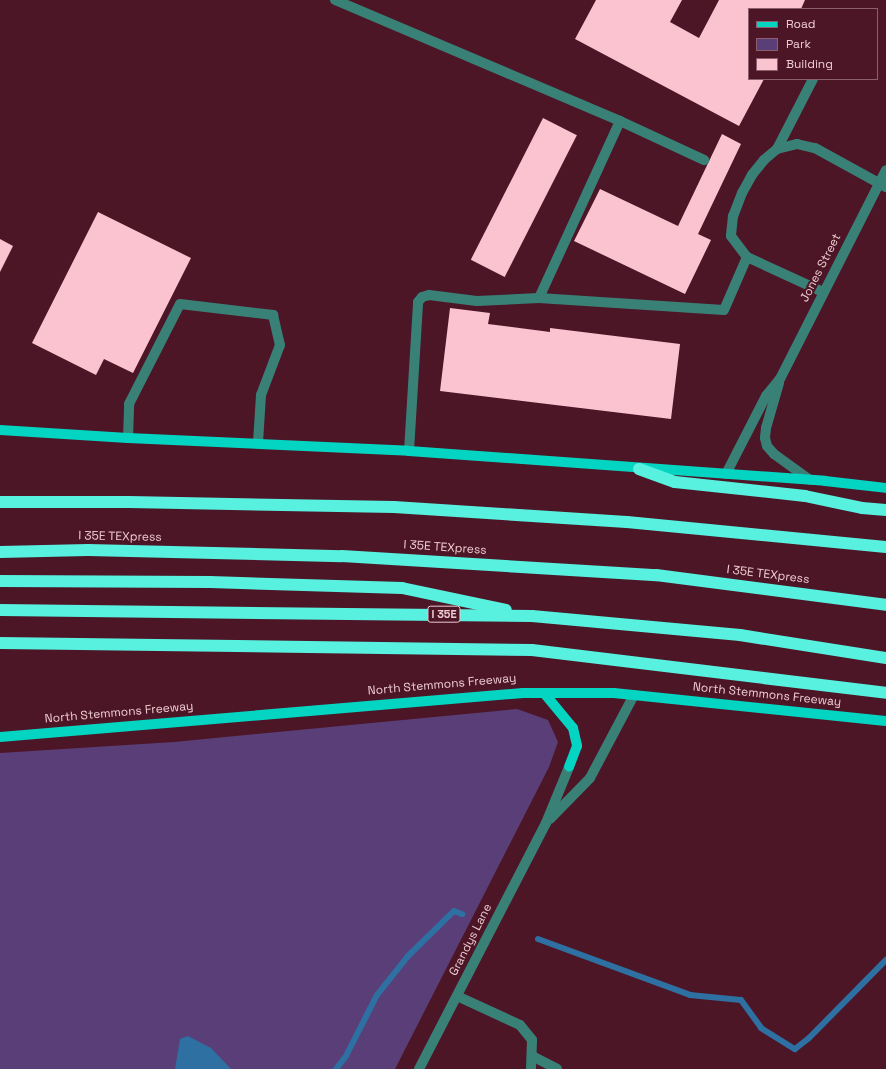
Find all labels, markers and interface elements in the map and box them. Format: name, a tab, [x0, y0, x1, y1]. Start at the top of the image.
legend	[748, 8, 878, 80]
text: Road	[786, 16, 815, 32]
text: Park	[786, 36, 811, 52]
text: Building	[786, 56, 833, 72]
street label: Jones Street	[798, 231, 844, 305]
street label: I 35E TEXpress	[78, 529, 162, 545]
street label: I 35E TEXpress	[403, 538, 487, 558]
street label: I 35E TEXpress	[726, 563, 810, 587]
road number: I 35E	[427, 605, 461, 623]
street label: North Stemmons Freeway	[367, 671, 517, 699]
street label: North Stemmons Freeway	[692, 680, 842, 710]
street label: North Stemmons Freeway	[44, 699, 194, 727]
street label: Grandys Lane	[447, 902, 495, 978]

